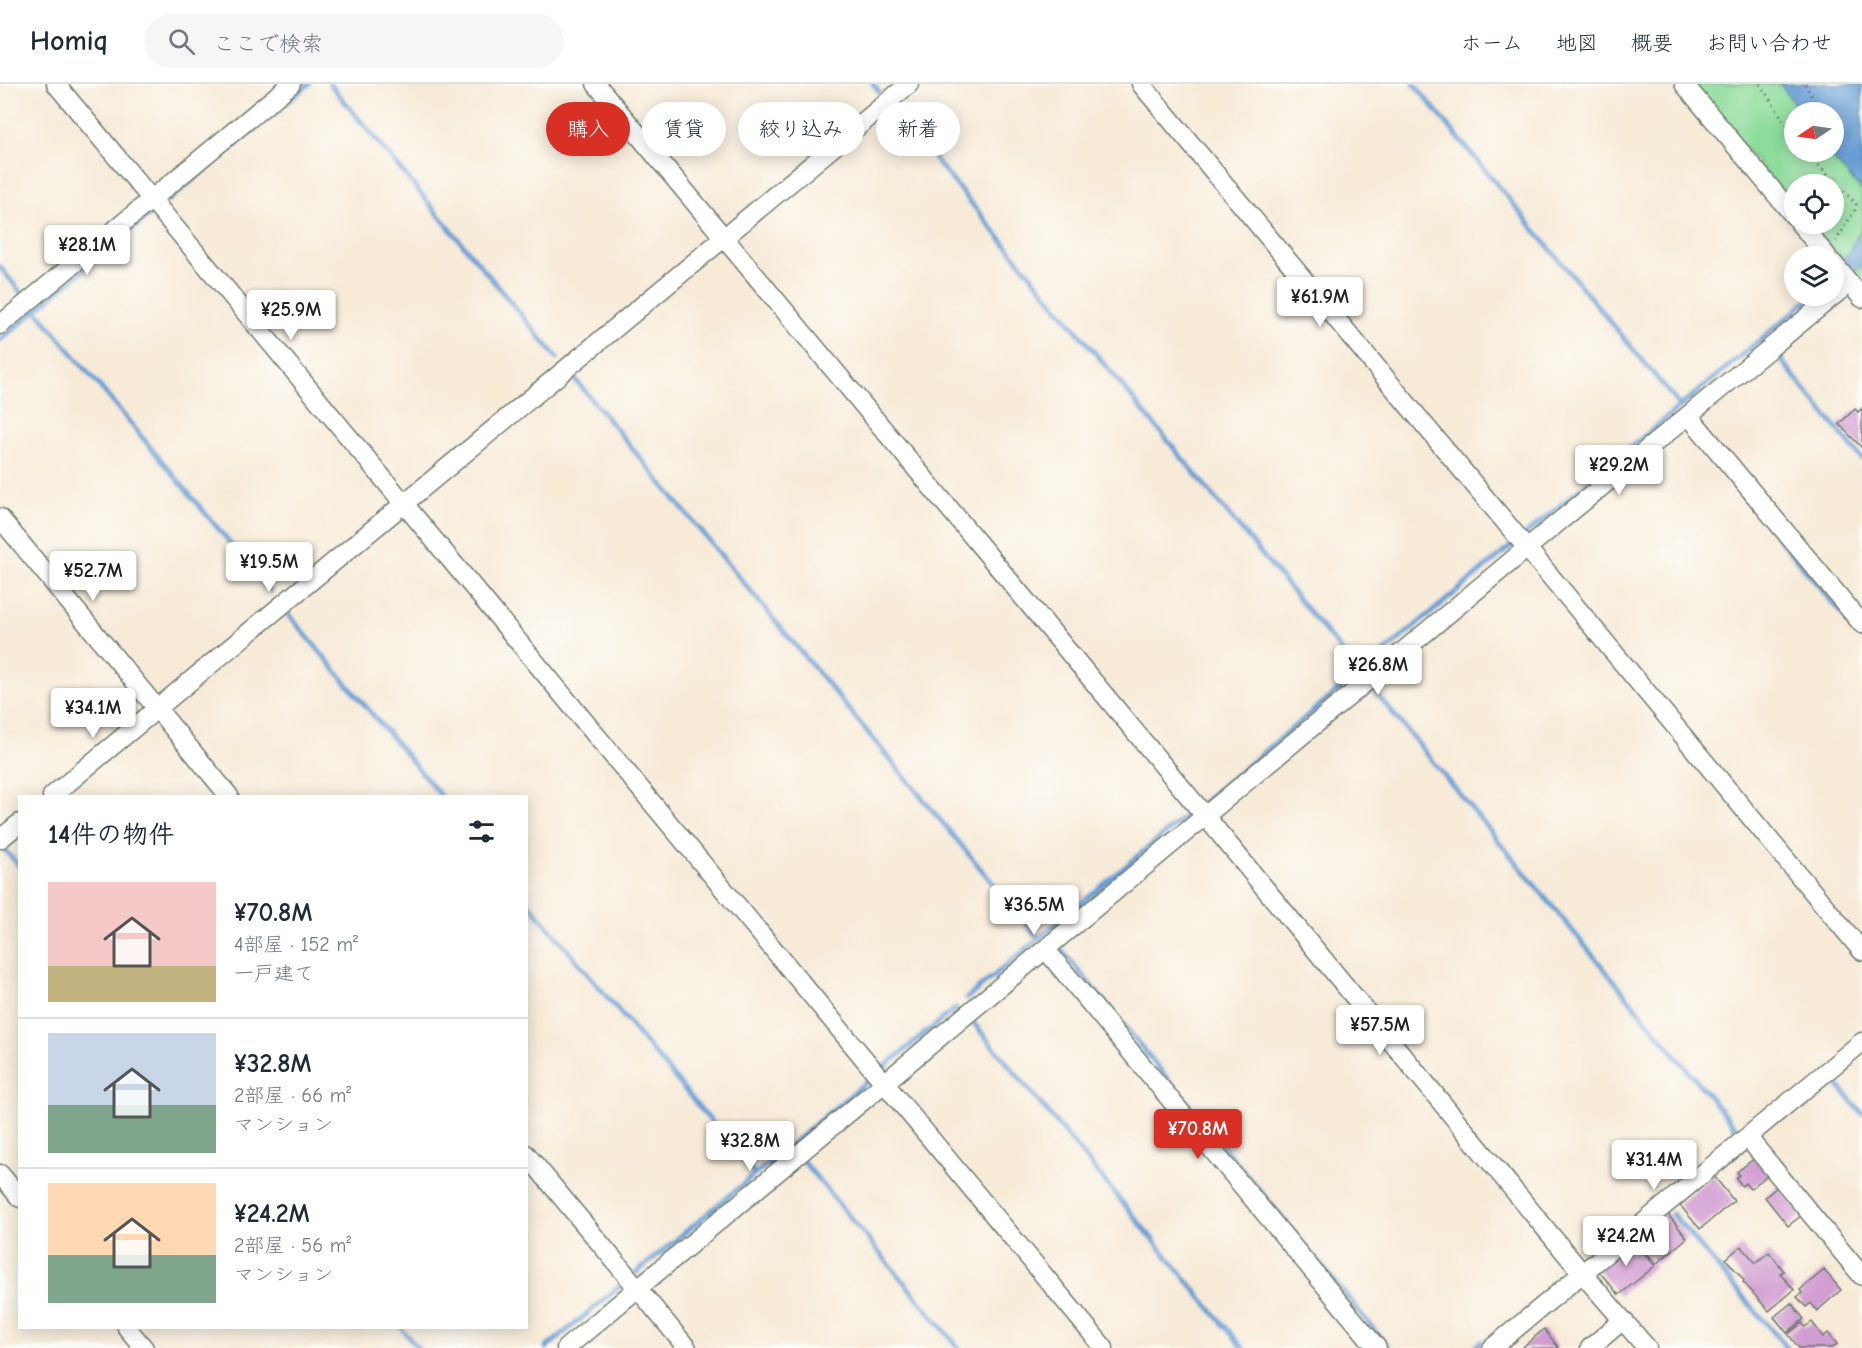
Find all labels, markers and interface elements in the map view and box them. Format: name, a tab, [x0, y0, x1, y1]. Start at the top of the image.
search box	[144, 14, 564, 68]
text: Homiq	[30, 25, 108, 57]
icon: search	[165, 25, 198, 58]
text: ここで検索	[213, 31, 323, 57]
text: ホーム	[1461, 31, 1523, 55]
text: 地図	[1556, 31, 1598, 55]
text: 概要	[1631, 31, 1673, 55]
text: お問い合わせ	[1706, 31, 1832, 55]
chip: 購入	[546, 102, 630, 156]
chip: 賃貸	[642, 102, 726, 156]
chip: 絞り込み	[738, 102, 864, 156]
chip: 新着	[876, 102, 960, 156]
north arrow	[1784, 102, 1844, 162]
map controls	[1784, 102, 1844, 306]
button: locate	[1784, 174, 1844, 234]
pin: ¥28.1M	[38, 225, 136, 276]
text: ¥28.1M	[58, 233, 116, 256]
button: layers	[1784, 246, 1844, 306]
pin: ¥61.9M	[1271, 277, 1369, 328]
text: ¥61.9M	[1291, 285, 1349, 308]
pin: ¥25.9M	[242, 290, 340, 341]
text: ¥25.9M	[261, 298, 321, 321]
pin: ¥29.2M	[1570, 445, 1668, 496]
text: ¥29.2M	[1589, 453, 1649, 476]
pin: ¥19.5M	[220, 542, 318, 593]
text: ¥19.5M	[240, 550, 298, 573]
pin: ¥52.7M	[44, 551, 142, 602]
text: ¥52.7M	[63, 559, 123, 582]
pin: ¥26.8M	[1329, 645, 1427, 696]
text: ¥26.8M	[1348, 653, 1408, 676]
pin: ¥34.1M	[44, 688, 142, 739]
text: ¥34.1M	[65, 696, 121, 719]
icon: filters	[465, 815, 498, 848]
text: 14件の物件	[48, 820, 174, 850]
pin: ¥36.5M	[985, 885, 1083, 936]
text: ¥36.5M	[1004, 893, 1064, 916]
text: ¥70.8M	[234, 898, 312, 928]
icon: home	[96, 906, 168, 978]
text: 4部屋 · 152 m²	[234, 933, 358, 956]
text: 一戸建て	[234, 962, 314, 985]
pin: ¥57.5M	[1331, 1005, 1429, 1056]
text: ¥57.5M	[1350, 1013, 1410, 1036]
text: ¥32.8M	[234, 1049, 312, 1079]
icon: home	[96, 1057, 168, 1129]
text: 2部屋 · 66 m²	[234, 1084, 351, 1107]
pin: ¥70.8M	[1149, 1109, 1247, 1160]
text: マンション	[234, 1113, 333, 1136]
text: ¥70.8M	[1168, 1117, 1228, 1140]
pin: ¥32.8M	[701, 1121, 799, 1172]
text: ¥32.8M	[720, 1129, 780, 1152]
pin: ¥31.4M	[1605, 1140, 1703, 1191]
text: ¥31.4M	[1626, 1148, 1682, 1171]
text: ¥24.2M	[234, 1199, 310, 1229]
icon: home	[96, 1207, 168, 1279]
pin: ¥24.2M	[1577, 1216, 1675, 1267]
text: ¥24.2M	[1597, 1224, 1655, 1247]
text: 2部屋 · 56 m²	[234, 1234, 351, 1257]
text: マンション	[234, 1263, 333, 1286]

